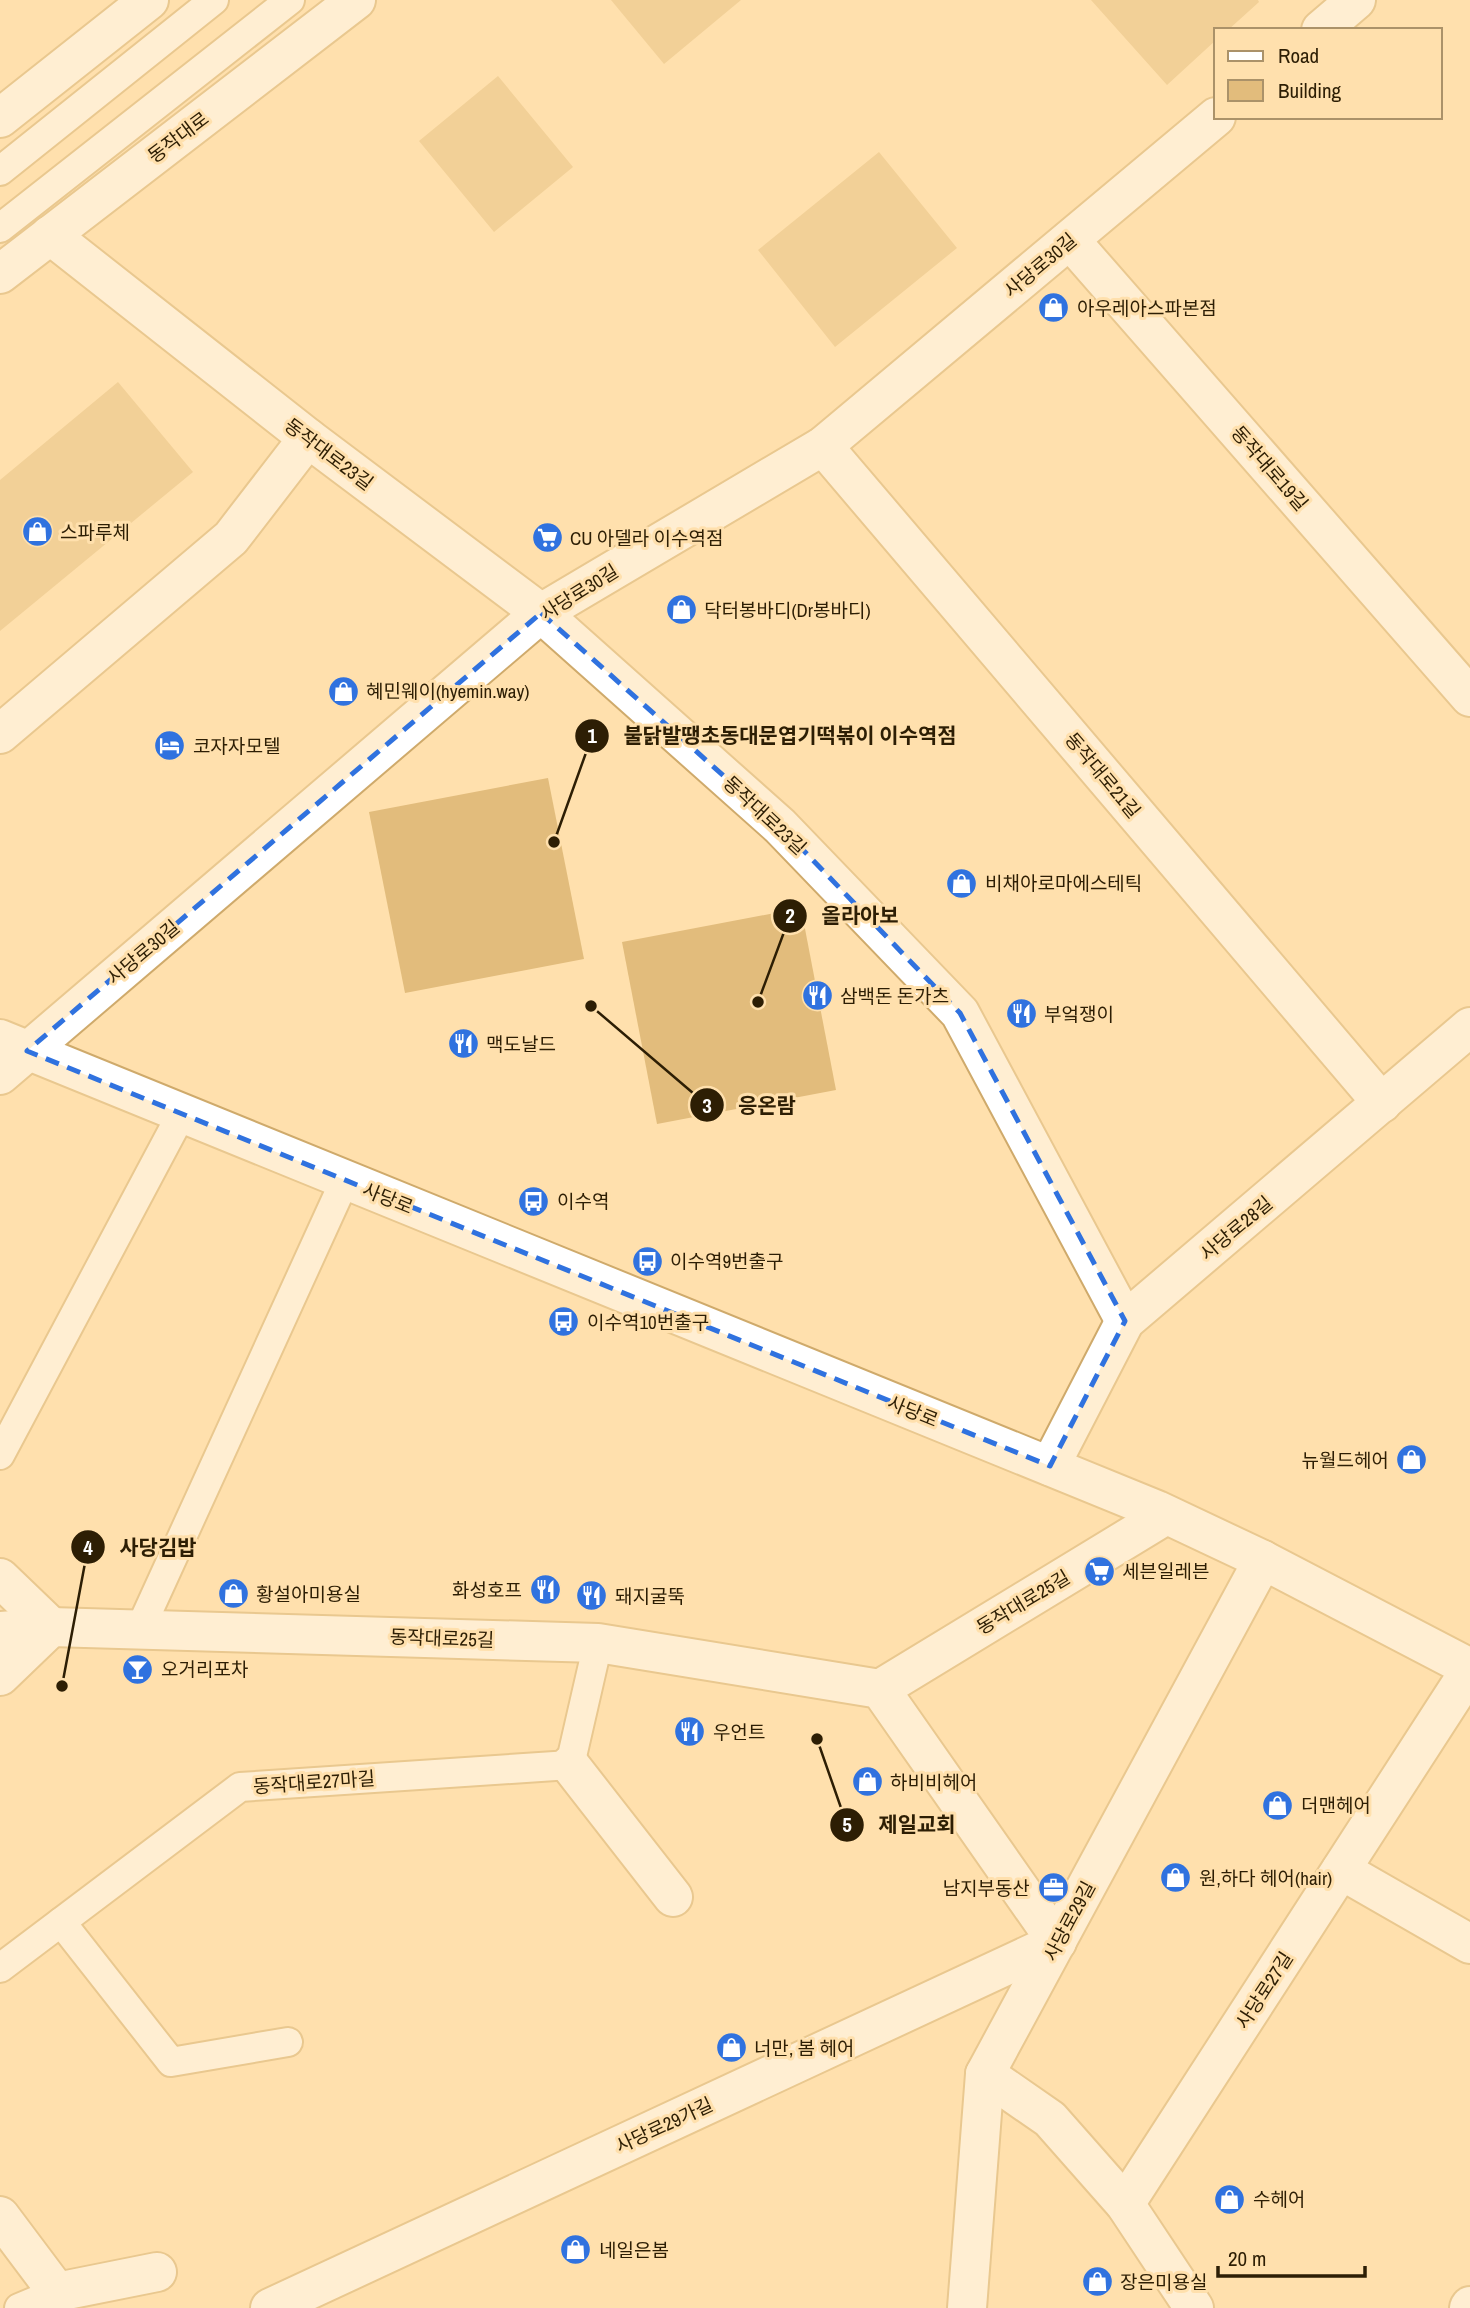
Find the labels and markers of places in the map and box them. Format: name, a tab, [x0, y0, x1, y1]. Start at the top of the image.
shop icon: 아우레아스파본점	[1037, 291, 1071, 325]
place label: 아우레아스파본점	[1077, 295, 1217, 321]
shop icon: 스파루체	[20, 515, 54, 549]
place label: 스파루체	[60, 519, 130, 545]
supermarket icon: CU 아델라 이수역점	[530, 521, 564, 555]
place label: CU 아델라 이수역점	[570, 525, 724, 551]
shop icon: 닥터봉바디(Dr봉바디)	[664, 593, 698, 627]
place label: 닥터봉바디(Dr봉바디)	[704, 597, 871, 623]
shop icon: 혜민웨이(hyemin.way)	[326, 674, 360, 708]
place label: 혜민웨이(hyemin.way)	[366, 678, 529, 704]
callout: 불닭발땡초동대문엽기떡볶이 이수역점	[575, 715, 971, 757]
hotel icon: 코자자모텔	[153, 729, 187, 763]
place label: 코자자모텔	[193, 733, 280, 759]
shop icon: 비채아로마에스테틱	[945, 866, 979, 900]
place label: 비채아로마에스테틱	[985, 870, 1142, 896]
callout: 올라아보	[772, 895, 913, 937]
restaurant icon: 삼백돈 돈가츠	[800, 979, 834, 1013]
place label: 삼백돈 돈가츠	[840, 983, 949, 1009]
restaurant icon: 부엌쟁이	[1004, 997, 1038, 1031]
place label: 부엌쟁이	[1044, 1001, 1114, 1027]
restaurant icon: 맥도날드	[446, 1027, 480, 1061]
place label: 맥도날드	[486, 1031, 556, 1057]
callout: 응온람	[689, 1084, 810, 1126]
bus stop icon: 이수역	[517, 1184, 551, 1218]
place label: 이수역	[557, 1188, 609, 1214]
bus stop icon: 이수역9번출구	[630, 1244, 664, 1278]
place label: 이수역9번출구	[670, 1248, 784, 1274]
bus stop icon: 이수역10번출구	[547, 1305, 581, 1339]
place label: 이수역10번출구	[587, 1309, 709, 1335]
shop icon: 뉴월드헤어	[1395, 1443, 1429, 1477]
place label: 뉴월드헤어	[1302, 1447, 1389, 1473]
callout: 사당김밥	[71, 1526, 211, 1568]
supermarket icon: 세븐일레븐	[1082, 1554, 1116, 1588]
place label: 세븐일레븐	[1122, 1558, 1209, 1584]
restaurant icon: 화성호프	[528, 1573, 562, 1607]
shop icon: 황설아미용실	[216, 1577, 250, 1611]
place label: 화성호프	[452, 1577, 522, 1603]
restaurant icon: 돼지굴뚝	[575, 1579, 609, 1613]
place label: 황설아미용실	[256, 1581, 361, 1607]
place label: 돼지굴뚝	[615, 1583, 685, 1609]
bar icon: 오거리포차	[121, 1652, 155, 1686]
place label: 오거리포차	[161, 1656, 248, 1682]
restaurant icon: 우언트	[673, 1715, 707, 1749]
place label: 우언트	[713, 1719, 765, 1745]
shop icon: 하비비헤어	[850, 1765, 884, 1799]
place label: 하비비헤어	[890, 1769, 977, 1795]
shop icon: 더맨헤어	[1261, 1788, 1295, 1822]
place label: 더맨헤어	[1301, 1792, 1371, 1818]
callout: 제일교회	[830, 1804, 970, 1846]
shop icon: 원,하다 헤어(hair)	[1159, 1861, 1193, 1895]
place label: 원,하다 헤어(hair)	[1199, 1865, 1332, 1891]
office icon: 남지부동산	[1036, 1871, 1070, 1905]
place label: 남지부동산	[943, 1875, 1030, 1901]
shop icon: 너만, 봄 헤어	[714, 2031, 748, 2065]
place label: 너만, 봄 헤어	[754, 2035, 854, 2061]
shop icon: 수헤어	[1213, 2182, 1247, 2216]
place label: 수헤어	[1253, 2186, 1305, 2212]
shop icon: 네일은봄	[559, 2233, 593, 2267]
place label: 네일은봄	[599, 2237, 669, 2263]
shop icon: 장은미용실	[1080, 2265, 1114, 2299]
place label: 장은미용실	[1120, 2269, 1207, 2295]

